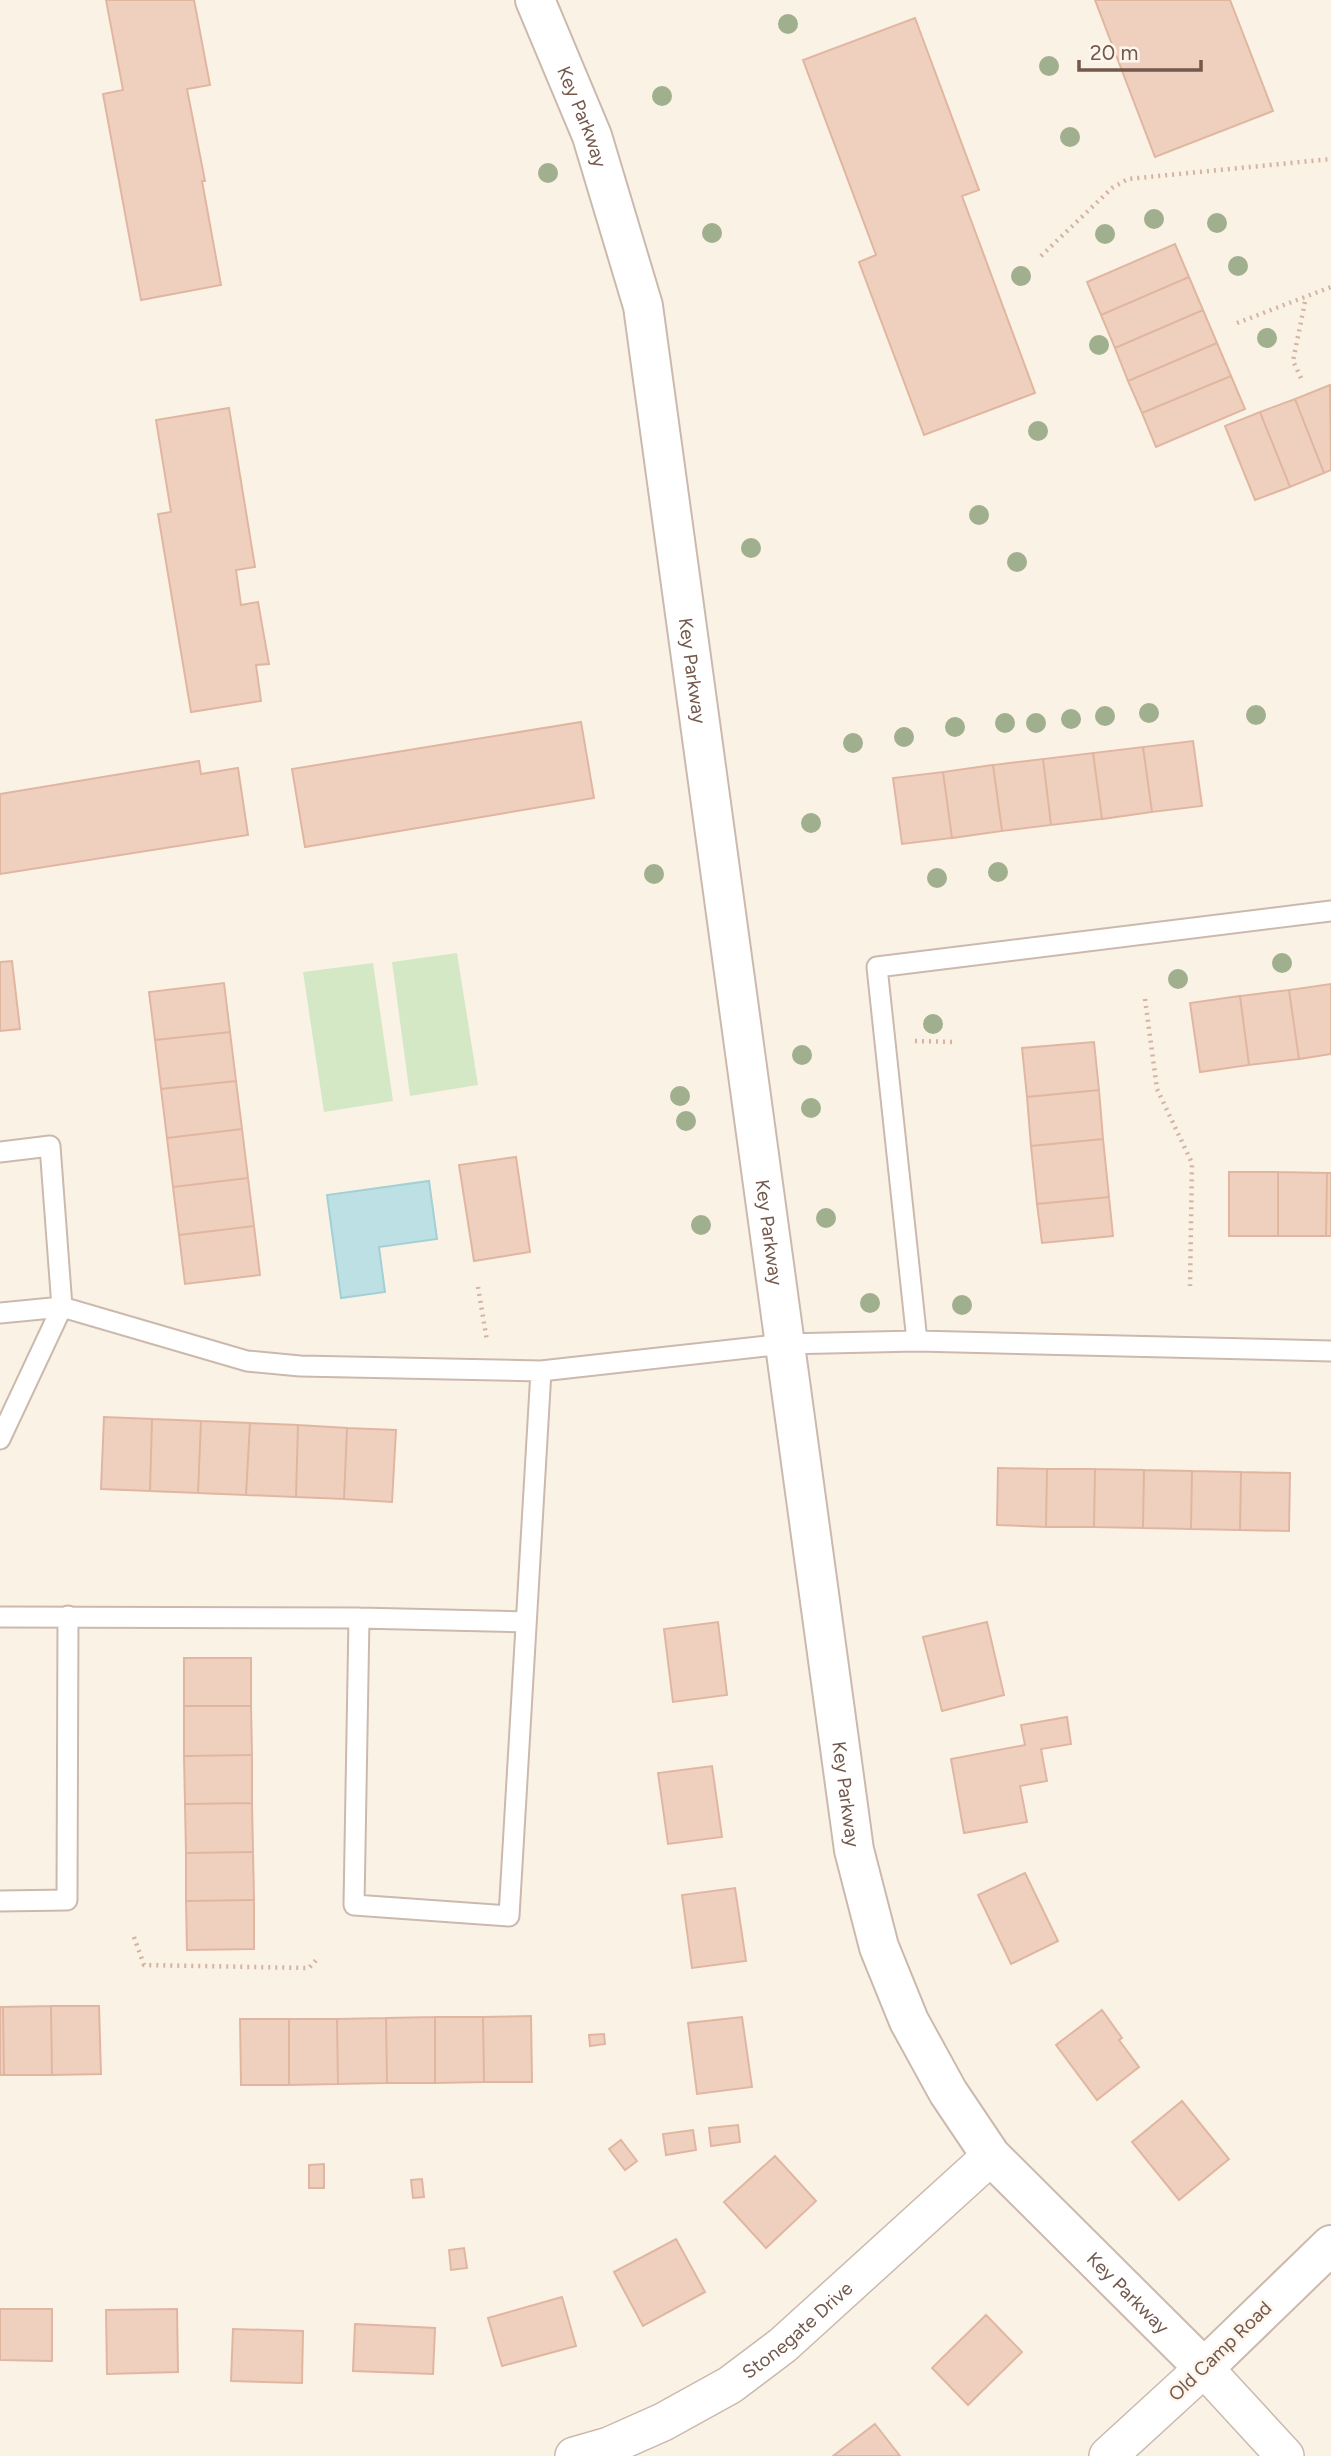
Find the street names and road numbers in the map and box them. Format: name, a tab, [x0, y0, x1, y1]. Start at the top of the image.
street label: Key Parkway	[552, 63, 612, 170]
street label: Key Parkway	[674, 616, 711, 725]
street label: Key Parkway	[751, 1178, 788, 1287]
street label: Key Parkway	[828, 1740, 865, 1849]
street label: Key Parkway	[1082, 2247, 1174, 2338]
street label: Stonegate Drive	[737, 2276, 857, 2383]
street label: Old Camp Road	[1164, 2296, 1276, 2406]

